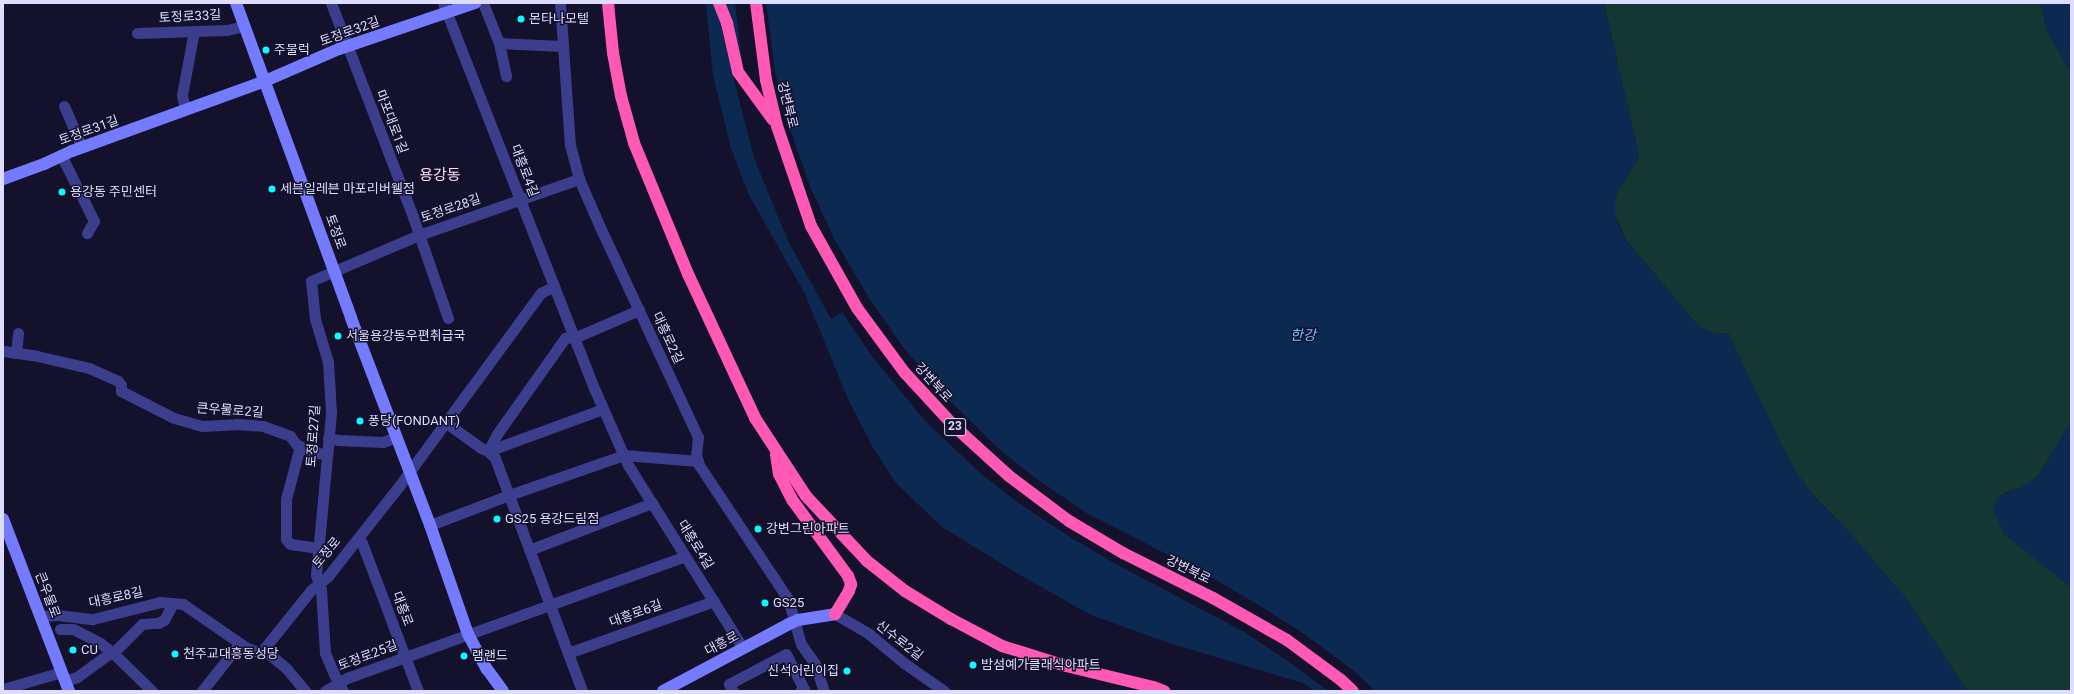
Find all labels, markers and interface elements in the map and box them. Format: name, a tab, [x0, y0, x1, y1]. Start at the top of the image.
street label: 토정로33길	[158, 8, 222, 26]
place label: 몬타나모텔	[529, 11, 589, 27]
street label: 토정로32길	[318, 14, 382, 50]
marker: 몬타나모텔	[516, 14, 526, 24]
place label: 주물럭	[274, 42, 310, 58]
marker: 주물럭	[261, 45, 271, 55]
street label: 강변북로	[774, 80, 800, 130]
street label: 마포대로1길	[372, 88, 410, 156]
street label: 토정로31길	[57, 113, 121, 149]
street label: 대흥로4길	[507, 142, 541, 200]
district label: 용강동	[419, 167, 461, 185]
place label: 세븐일레븐 마포리버웰점	[280, 181, 415, 197]
place label: 용강동 주민센터	[70, 184, 157, 200]
marker: 세븐일레븐 마포리버웰점	[267, 184, 277, 194]
marker: 용강동 주민센터	[57, 187, 67, 197]
street label: 토정로28길	[419, 191, 483, 227]
street label: 토정로	[322, 212, 348, 252]
street label: 대흥로2길	[648, 310, 686, 366]
water label: 한강	[1290, 327, 1316, 343]
place label: 서울용강동우편취급국	[346, 328, 466, 344]
marker: 서울용강동우편취급국	[333, 331, 343, 341]
street label: 강변북로	[911, 360, 955, 406]
street label: 큰우물로2길	[196, 401, 264, 421]
street label: 토정로27길	[304, 404, 324, 468]
place label: 퐁당(FONDANT)	[368, 413, 460, 429]
marker: 퐁당(FONDANT)	[355, 416, 365, 426]
road number: 23	[944, 417, 966, 437]
place label: GS25 용강드림점	[505, 511, 599, 527]
marker: GS25 용강드림점	[492, 514, 502, 524]
street label: 대흥로4길	[674, 517, 716, 573]
place label: 강변그린아파트	[766, 521, 850, 537]
marker: 강변그린아파트	[753, 524, 763, 534]
street label: 토정로	[309, 534, 345, 572]
street label: 강변북로	[1163, 553, 1213, 587]
street label: 큰우물로	[31, 570, 63, 620]
street label: 대흥로8길	[87, 585, 145, 611]
street label: 대흥로	[388, 589, 416, 629]
place label: GS25	[773, 595, 804, 611]
street label: 대흥로6길	[607, 597, 665, 631]
marker: GS25	[760, 598, 770, 608]
street label: 신수로2길	[872, 618, 926, 664]
street label: 대흥로	[702, 629, 742, 659]
street label: 토정로25길	[336, 638, 400, 674]
place label: CU	[81, 642, 98, 658]
marker: CU	[68, 645, 78, 655]
place label: 천주교대흥동성당	[183, 646, 279, 662]
place label: 램랜드	[472, 648, 508, 664]
marker: 천주교대흥동성당	[170, 649, 180, 659]
marker: 램랜드	[459, 651, 469, 661]
place label: 밤섬예가클래식아파트	[981, 657, 1101, 673]
marker: 밤섬예가클래식아파트	[968, 660, 978, 670]
place label: 신석어린이집	[767, 663, 839, 679]
marker: 신석어린이집	[842, 666, 852, 676]

